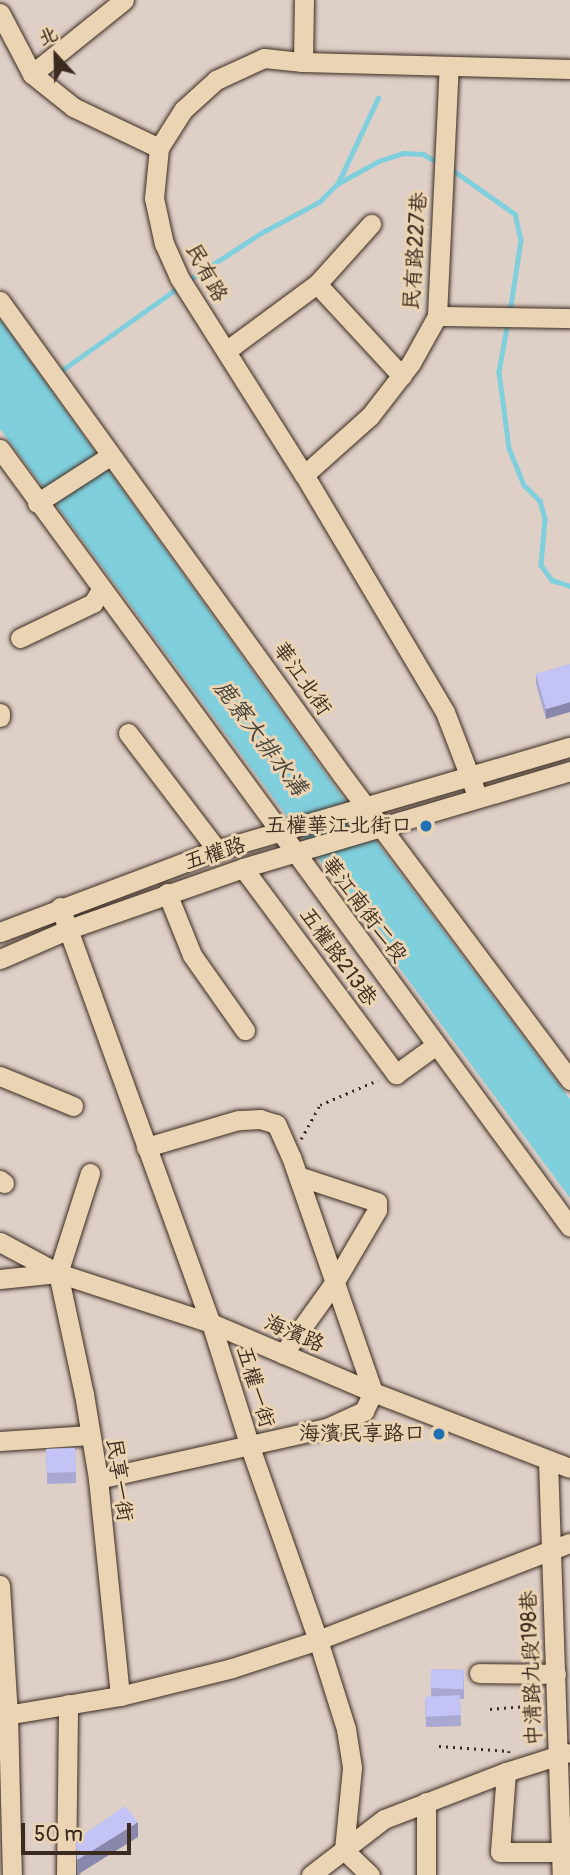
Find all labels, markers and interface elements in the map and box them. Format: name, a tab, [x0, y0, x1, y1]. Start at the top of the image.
north arrow	[21, 21, 91, 91]
text: 北	[35, 22, 61, 51]
street label: 民有路227巷	[399, 191, 433, 311]
street label: 民有路	[180, 239, 232, 307]
street label: 華江北街	[268, 637, 336, 721]
water label: 鹿寮大排水溝	[207, 675, 313, 801]
place label: 五權華江北街口	[265, 813, 412, 839]
marker: 五權華江北街口	[418, 818, 434, 834]
street label: 五權路	[181, 832, 249, 876]
street label: 華江南街二段	[316, 852, 412, 968]
street label: 五權路213巷	[294, 903, 382, 1011]
street label: 海濱路	[260, 1310, 328, 1358]
street label: 五權一街	[231, 1343, 279, 1431]
place label: 海濱民享路口	[299, 1421, 425, 1447]
marker: 海濱民享路口	[431, 1426, 447, 1442]
street label: 民享一街	[101, 1437, 137, 1523]
street label: 中清路九段198巷	[517, 1590, 547, 1746]
scale bar	[24, 1808, 135, 1852]
text: 50 m	[34, 1821, 83, 1848]

